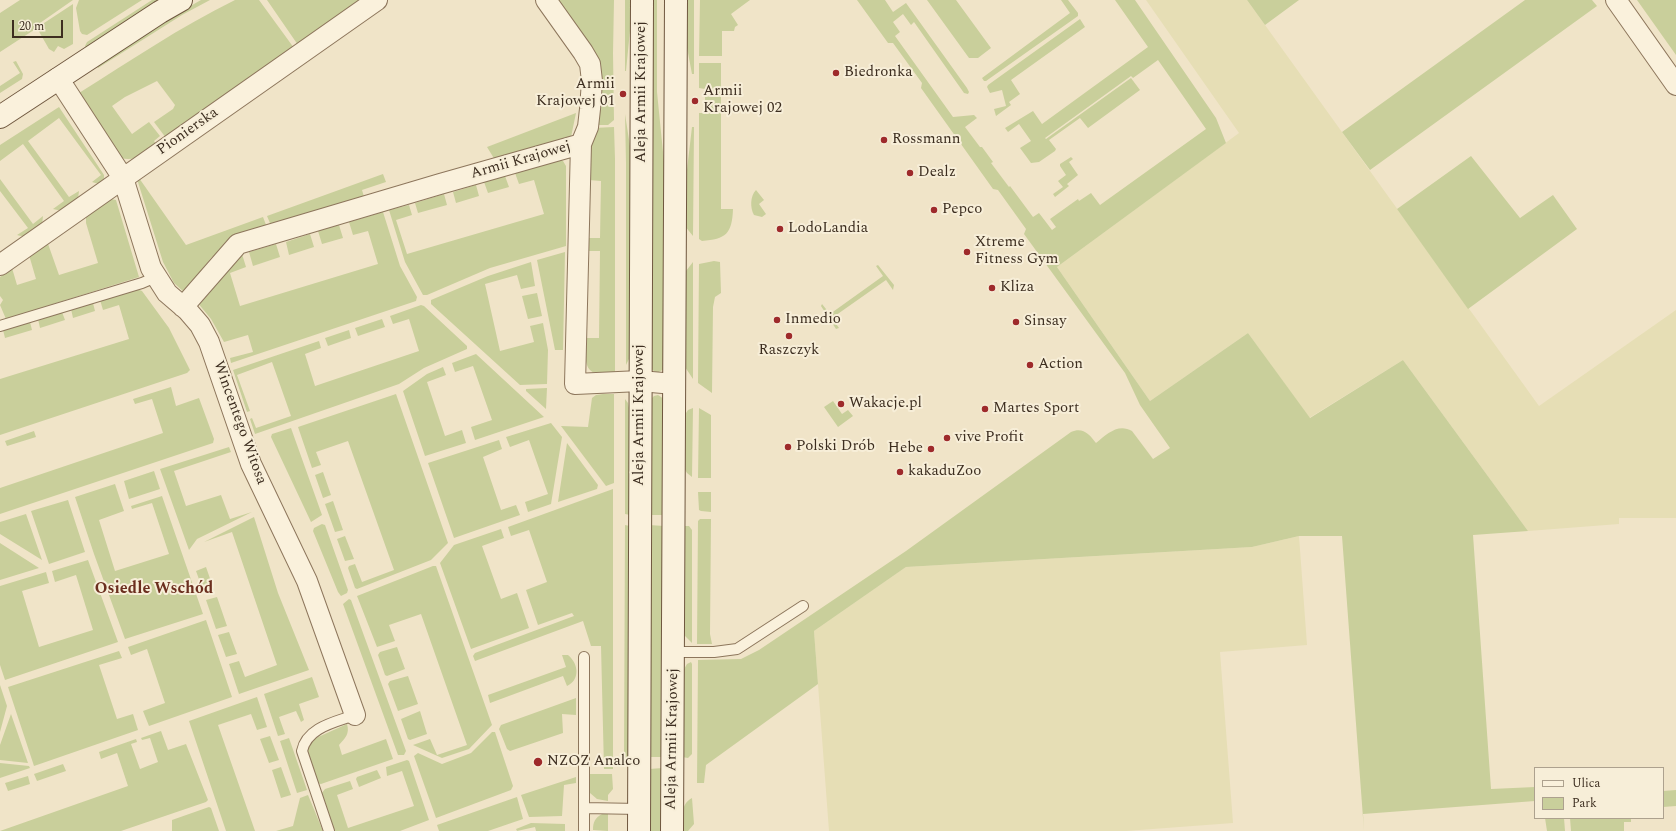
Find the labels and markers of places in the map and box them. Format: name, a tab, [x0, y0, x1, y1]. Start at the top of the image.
place label: Biedronka	[844, 64, 912, 82]
marker: Biedronka	[831, 68, 841, 78]
place label: Armii Krajowej 01	[536, 76, 615, 111]
place label: Armii Krajowej 02	[703, 83, 782, 118]
marker: Armii Krajowej 01	[618, 89, 628, 99]
marker: Armii Krajowej 02	[690, 96, 700, 106]
place label: Rossmann	[892, 131, 960, 149]
marker: Rossmann	[879, 135, 889, 145]
place label: Dealz	[918, 164, 956, 182]
marker: Dealz	[905, 168, 915, 178]
place label: Pepco	[942, 201, 982, 219]
marker: Pepco	[929, 205, 939, 215]
place label: LodoLandia	[788, 220, 868, 238]
marker: LodoLandia	[775, 224, 785, 234]
place label: Xtreme Fitness Gym	[975, 234, 1058, 269]
marker: Xtreme Fitness Gym	[962, 247, 972, 257]
place label: Kliza	[1000, 279, 1034, 297]
marker: Kliza	[987, 283, 997, 293]
place label: Inmedio	[785, 311, 841, 329]
place label: Sinsay	[1024, 313, 1066, 331]
marker: Inmedio	[772, 315, 782, 325]
marker: Sinsay	[1011, 317, 1021, 327]
marker: Raszczyk	[784, 331, 794, 341]
place label: Raszczyk	[759, 342, 819, 360]
place label: Action	[1038, 356, 1083, 374]
marker: Action	[1025, 360, 1035, 370]
place label: Wakacje.pl	[849, 395, 922, 413]
marker: Wakacje.pl	[836, 399, 846, 409]
place label: Martes Sport	[993, 400, 1079, 418]
marker: Martes Sport	[980, 404, 990, 414]
place label: vive Profit	[955, 429, 1024, 447]
marker: vive Profit	[942, 433, 952, 443]
place label: Polski Drób	[796, 438, 875, 456]
place label: Hebe	[888, 440, 923, 458]
marker: Polski Drób	[783, 442, 793, 452]
marker: Hebe	[926, 444, 936, 454]
place label: kakaduZoo	[908, 463, 981, 481]
marker: kakaduZoo	[895, 467, 905, 477]
place label: NZOZ Analco	[547, 753, 640, 771]
marker: NZOZ Analco	[532, 756, 544, 768]

